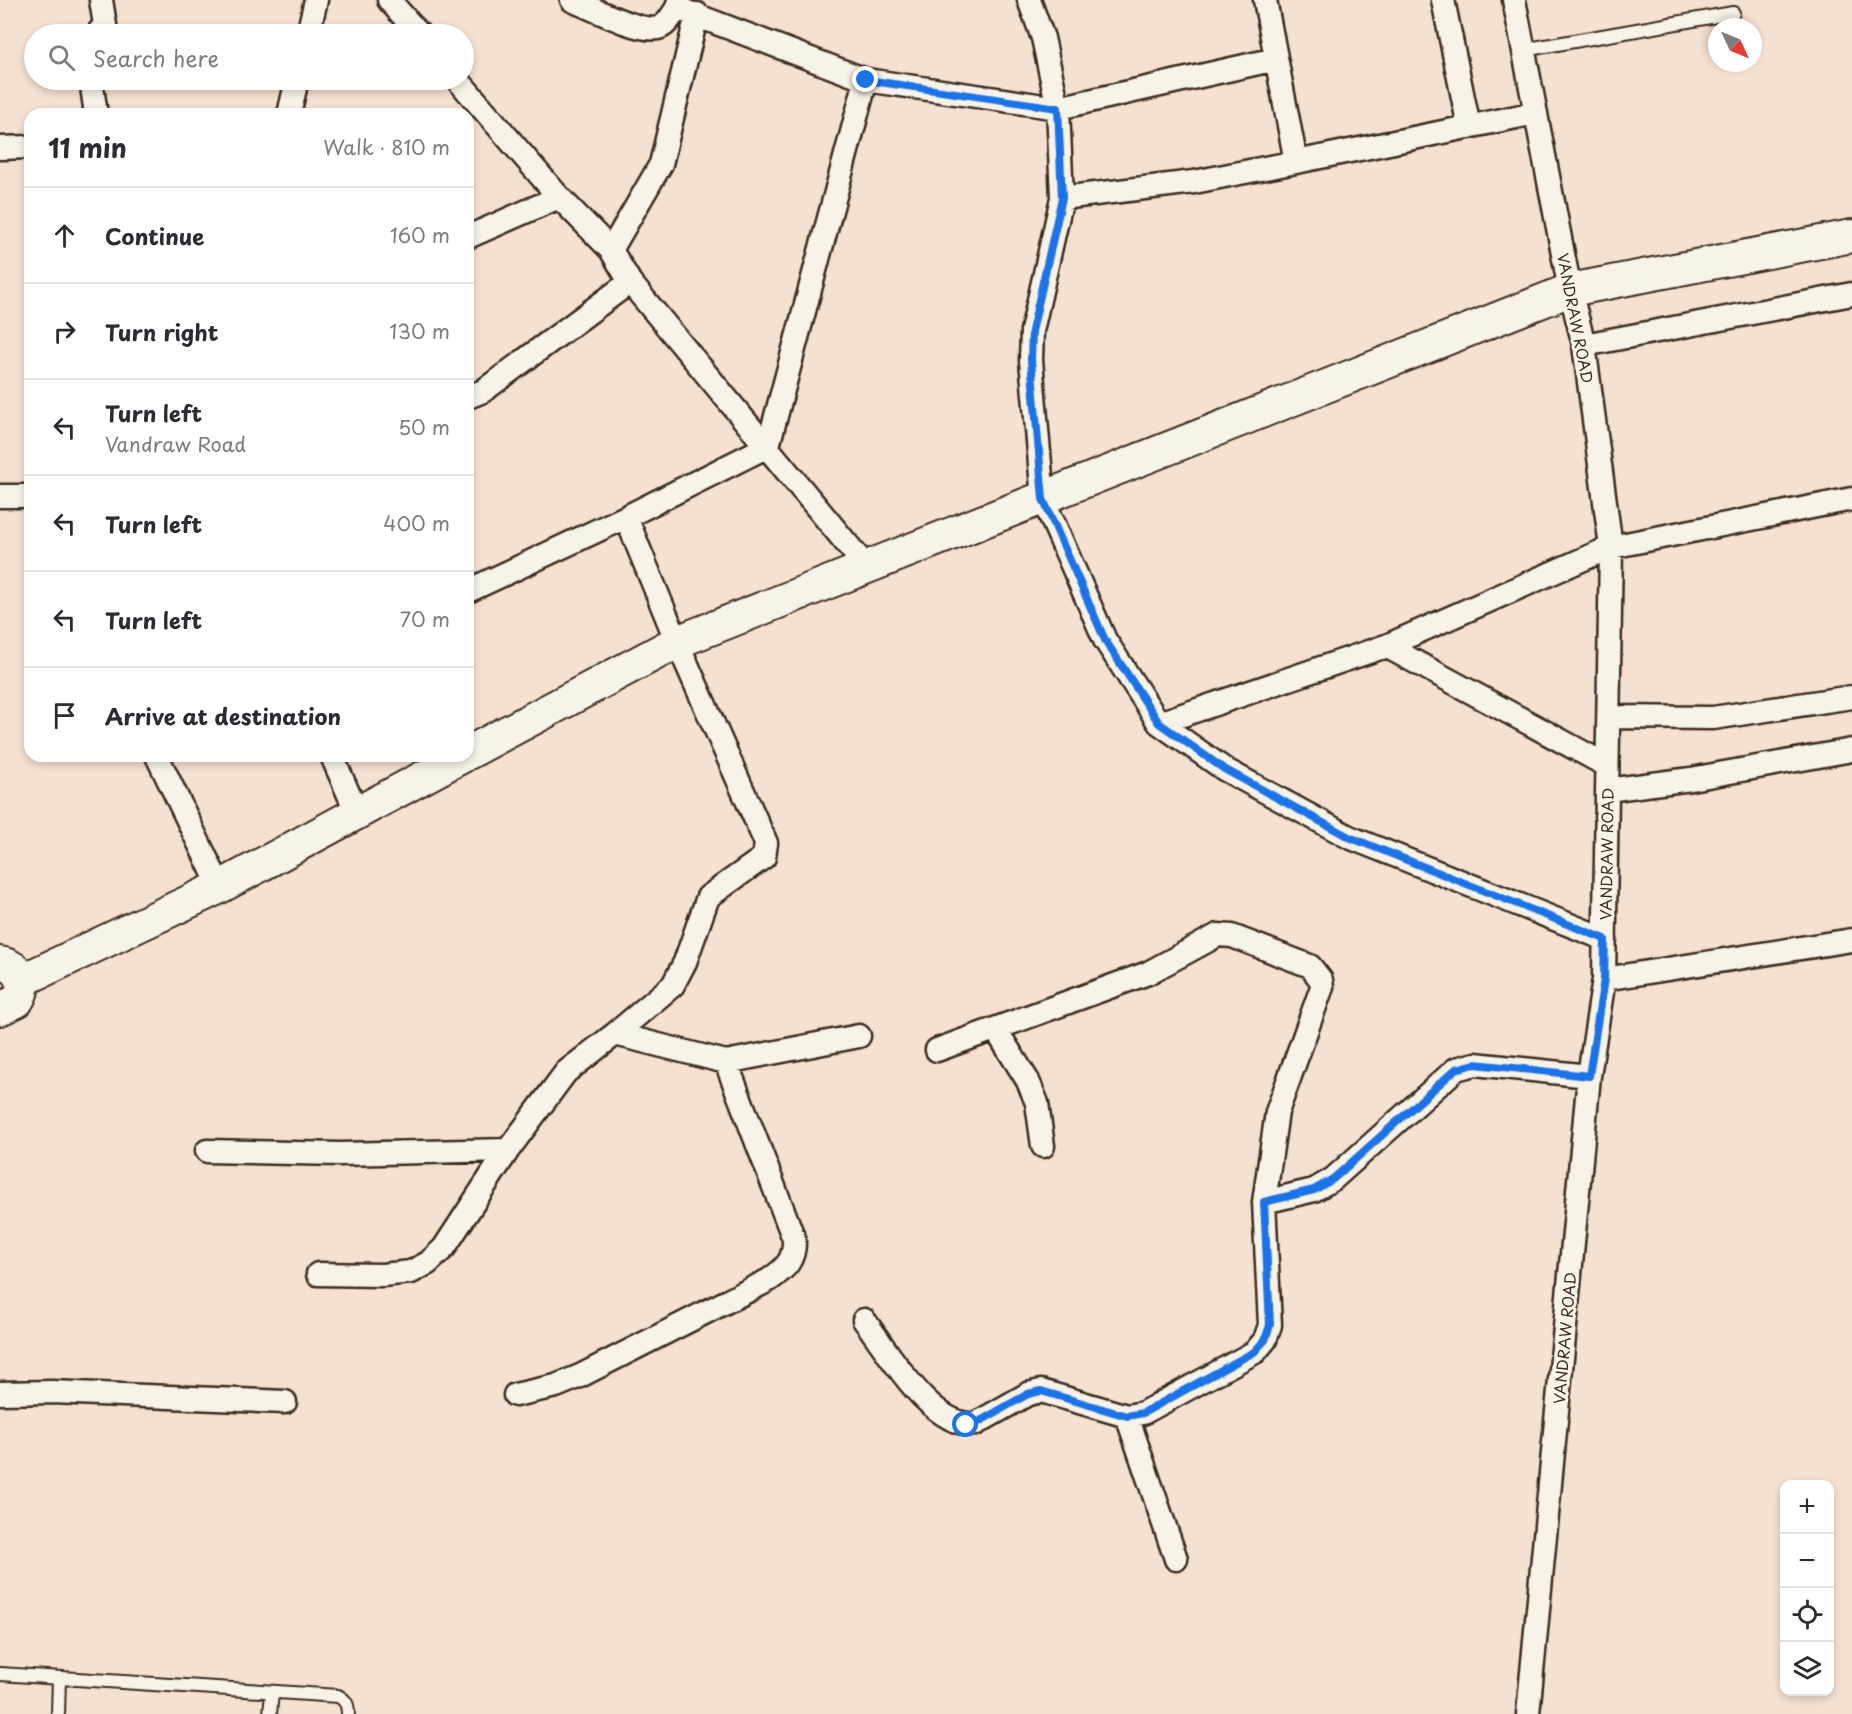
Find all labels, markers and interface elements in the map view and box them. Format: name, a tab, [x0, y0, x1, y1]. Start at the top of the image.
north arrow	[1708, 18, 1762, 72]
search box	[24, 24, 474, 90]
icon: search	[45, 41, 78, 74]
text: Search here	[93, 41, 219, 74]
route end	[852, 66, 878, 92]
text: 11 min	[48, 128, 127, 167]
text: Walk · 810 m	[323, 132, 450, 162]
icon: ahead	[48, 219, 81, 252]
text: Continue	[105, 219, 204, 252]
text: 160 m	[390, 220, 450, 250]
street label: VANDRAW ROAD	[1552, 251, 1600, 385]
icon: right	[48, 315, 81, 348]
text: Turn right	[105, 315, 218, 348]
text: 130 m	[390, 316, 450, 346]
text: Turn left	[105, 396, 202, 429]
icon: left	[48, 411, 81, 444]
text: 50 m	[398, 412, 450, 442]
text: Vandraw Road	[105, 429, 246, 459]
icon: left	[48, 507, 81, 540]
text: Turn left	[105, 507, 202, 540]
text: 400 m	[383, 508, 450, 538]
icon: left	[48, 603, 81, 636]
text: Turn left	[105, 603, 202, 636]
text: 70 m	[400, 604, 450, 634]
icon: arrive	[48, 699, 81, 732]
text: Arrive at destination	[105, 699, 341, 732]
street label: VANDRAW ROAD	[1593, 788, 1619, 920]
street label: VANDRAW ROAD	[1547, 1271, 1581, 1405]
route start	[952, 1411, 978, 1437]
map controls	[1780, 1480, 1834, 1696]
button: +	[1780, 1480, 1834, 1534]
button: −	[1780, 1534, 1834, 1588]
button: locate	[1780, 1588, 1834, 1642]
button: layers	[1780, 1642, 1834, 1696]

